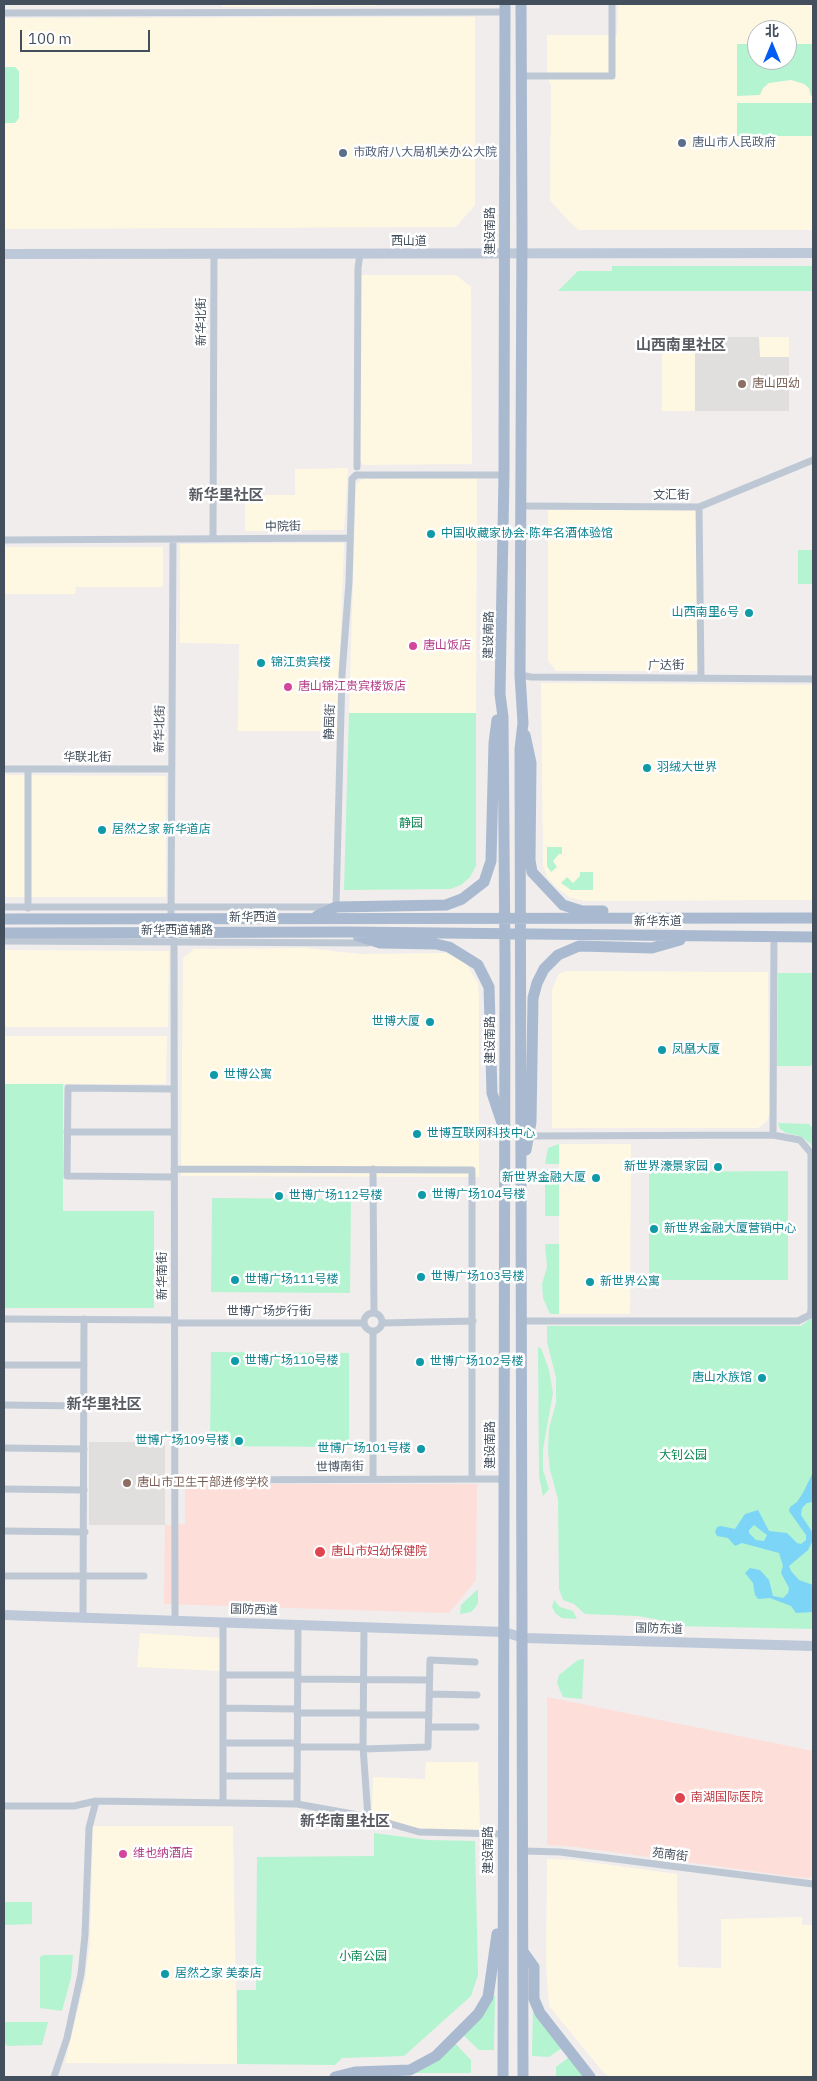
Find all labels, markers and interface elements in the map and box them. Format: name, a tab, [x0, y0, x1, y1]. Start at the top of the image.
scale bar	[22, 20, 152, 52]
north arrow	[747, 20, 797, 70]
text: 北	[765, 22, 779, 40]
text: 100 m	[28, 29, 72, 48]
place label: 唐山市人民政府	[692, 136, 776, 150]
marker: 唐山市人民政府	[676, 137, 688, 149]
place label: 市政府八大局机关办公大院	[353, 146, 497, 160]
marker: 市政府八大局机关办公大院	[337, 147, 349, 159]
street label: 建设南路	[484, 207, 498, 255]
street label: 西山道	[391, 235, 427, 249]
street label: 新华北街	[195, 298, 209, 346]
district label: 山西南里社区	[636, 337, 726, 355]
place label: 唐山四幼	[752, 377, 800, 391]
marker: 唐山四幼	[736, 378, 748, 390]
district label: 新华里社区	[189, 487, 263, 505]
street label: 文汇街	[653, 489, 689, 503]
street label: 中院街	[265, 519, 301, 535]
place label: 中国收藏家协会·陈年名酒体验馆	[441, 527, 613, 541]
marker: 中国收藏家协会·陈年名酒体验馆	[425, 528, 437, 540]
place label: 山西南里6号	[672, 606, 739, 620]
marker: 山西南里6号	[743, 607, 755, 619]
street label: 建设南路	[481, 611, 497, 659]
place label: 唐山饭店	[423, 639, 471, 653]
marker: 唐山饭店	[407, 640, 419, 652]
place label: 锦江贵宾楼	[271, 656, 331, 670]
marker: 锦江贵宾楼	[255, 657, 267, 669]
street label: 广达街	[648, 659, 684, 673]
place label: 唐山锦江贵宾楼饭店	[298, 680, 406, 694]
marker: 唐山锦江贵宾楼饭店	[282, 681, 294, 693]
street label: 静园街	[322, 704, 338, 740]
street label: 新华北街	[152, 705, 168, 753]
street label: 华联北街	[63, 751, 111, 765]
place label: 羽绒大世界	[657, 761, 717, 775]
marker: 羽绒大世界	[641, 762, 653, 774]
park label: 静园	[399, 817, 423, 831]
place label: 居然之家 新华道店	[112, 823, 211, 837]
marker: 居然之家 新华道店	[96, 824, 108, 836]
street label: 新华西道	[229, 911, 277, 925]
street label: 新华东道	[634, 915, 682, 929]
street label: 新华西道辅路	[141, 924, 213, 938]
place label: 世博大厦	[372, 1015, 420, 1029]
marker: 世博大厦	[424, 1016, 436, 1028]
street label: 建设南路	[484, 1016, 498, 1064]
place label: 凤凰大厦	[672, 1043, 720, 1057]
marker: 凤凰大厦	[656, 1044, 668, 1056]
place label: 世博公寓	[224, 1068, 272, 1082]
marker: 世博公寓	[208, 1069, 220, 1081]
place label: 世博互联网科技中心	[427, 1127, 535, 1141]
marker: 世博互联网科技中心	[411, 1128, 423, 1140]
place label: 新世界濠景家园	[624, 1160, 708, 1174]
marker: 新世界濠景家园	[712, 1161, 724, 1173]
place label: 新世界金融大厦	[502, 1171, 586, 1185]
marker: 新世界金融大厦	[590, 1172, 602, 1184]
place label: 世博广场104号楼	[432, 1188, 526, 1202]
place label: 世博广场112号楼	[289, 1189, 383, 1203]
marker: 世博广场104号楼	[416, 1189, 428, 1201]
marker: 世博广场112号楼	[273, 1190, 285, 1202]
place label: 新世界金融大厦营销中心	[664, 1222, 796, 1236]
marker: 新世界金融大厦营销中心	[648, 1223, 660, 1235]
street label: 新华南街	[156, 1252, 170, 1300]
place label: 世博广场103号楼	[431, 1270, 525, 1284]
marker: 世博广场103号楼	[415, 1271, 427, 1283]
place label: 世博广场111号楼	[245, 1273, 339, 1287]
marker: 世博广场111号楼	[229, 1274, 241, 1286]
place label: 新世界公寓	[600, 1275, 660, 1289]
marker: 新世界公寓	[584, 1276, 596, 1288]
street label: 世博广场步行街	[227, 1305, 311, 1319]
place label: 世博广场110号楼	[245, 1354, 339, 1368]
marker: 世博广场110号楼	[229, 1355, 241, 1367]
place label: 世博广场102号楼	[430, 1355, 524, 1369]
marker: 世博广场102号楼	[414, 1356, 426, 1368]
place label: 唐山水族馆	[692, 1371, 752, 1385]
marker: 唐山水族馆	[756, 1372, 768, 1384]
district label: 新华里社区	[67, 1396, 141, 1414]
street label: 建设南路	[484, 1421, 498, 1469]
place label: 世博广场109号楼	[135, 1434, 229, 1448]
marker: 世博广场109号楼	[233, 1435, 245, 1447]
place label: 世博广场101号楼	[317, 1442, 411, 1456]
marker: 世博广场101号楼	[415, 1443, 427, 1455]
park label: 大钊公园	[659, 1449, 707, 1463]
street label: 世博南街	[316, 1459, 364, 1475]
place label: 唐山市卫生干部进修学校	[137, 1476, 269, 1490]
marker: 唐山市卫生干部进修学校	[121, 1477, 133, 1489]
marker: 唐山市妇幼保健院	[313, 1545, 327, 1559]
place label: 唐山市妇幼保健院	[331, 1545, 427, 1559]
street label: 国防西道	[230, 1602, 278, 1618]
street label: 国防东道	[635, 1621, 683, 1637]
marker: 南湖国际医院	[673, 1791, 687, 1805]
place label: 南湖国际医院	[691, 1791, 763, 1805]
district label: 新华南里社区	[300, 1813, 390, 1831]
street label: 建设南路	[482, 1826, 496, 1874]
street label: 苑南街	[651, 1846, 689, 1864]
place label: 维也纳酒店	[133, 1847, 193, 1861]
marker: 维也纳酒店	[117, 1848, 129, 1860]
park label: 小南公园	[339, 1950, 387, 1964]
place label: 居然之家 美泰店	[175, 1967, 262, 1981]
marker: 居然之家 美泰店	[159, 1968, 171, 1980]

